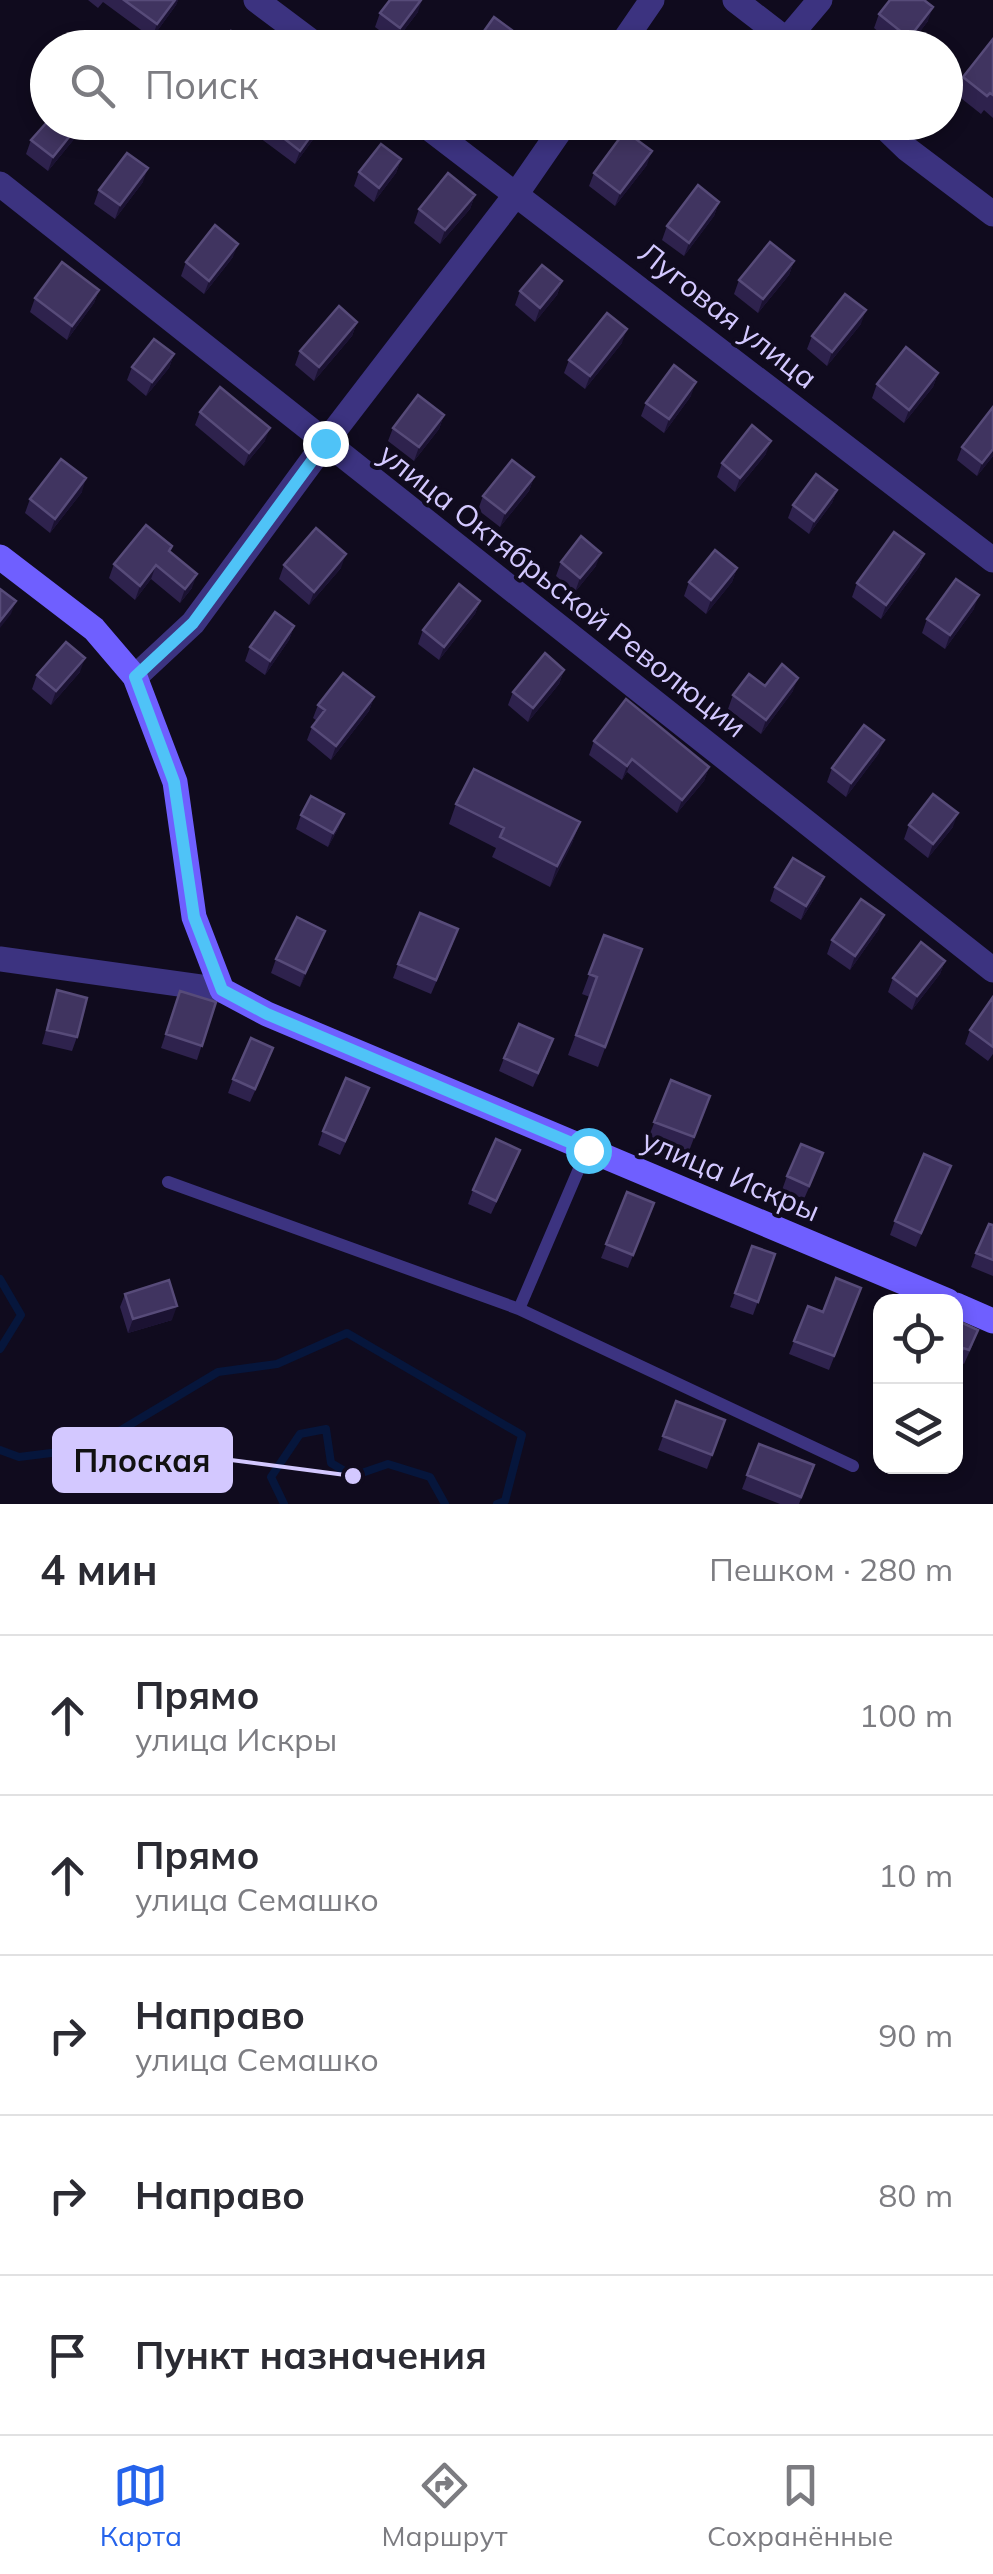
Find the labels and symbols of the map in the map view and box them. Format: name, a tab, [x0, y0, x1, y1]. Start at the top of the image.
street label: Луговая улица	[631, 233, 825, 397]
route end	[303, 421, 349, 467]
street label: улица Октябрьской Революции	[372, 435, 754, 745]
street label: улица Искры	[636, 1120, 826, 1230]
route start	[566, 1128, 612, 1174]
callout: Плоская	[54, 1429, 231, 1491]
text: Плоская	[74, 1440, 210, 1480]

